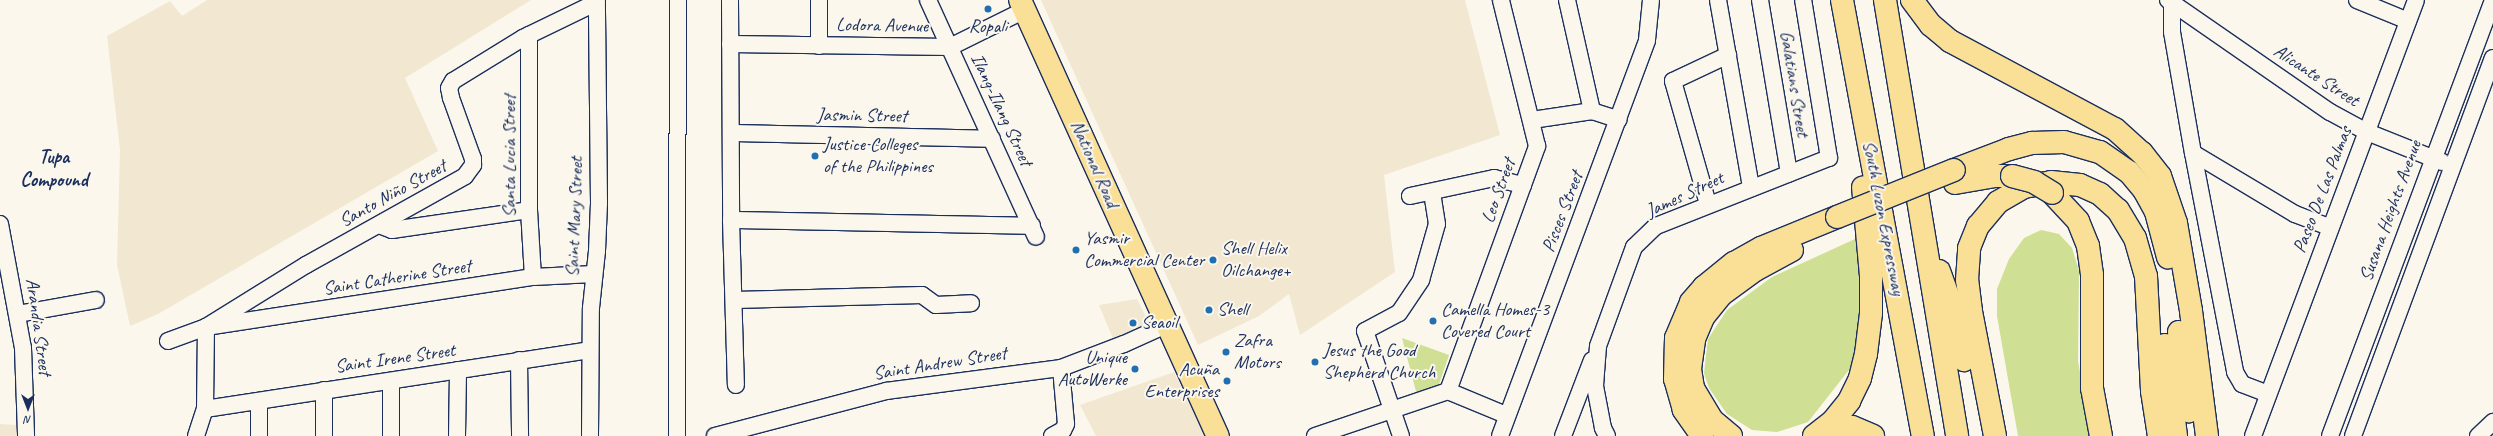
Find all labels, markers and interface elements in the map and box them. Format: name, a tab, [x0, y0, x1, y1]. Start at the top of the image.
marker: Ropali	[983, 4, 993, 14]
street label: Lodora Avenue	[836, 14, 928, 38]
place label: Ropali	[969, 16, 1007, 38]
street label: Galatians Street	[1774, 29, 1814, 139]
street label: Alicante Street	[2269, 40, 2363, 112]
street label: Ilang-Ilang Street	[965, 50, 1037, 170]
street label: Santa Lucia Street	[499, 95, 521, 217]
street label: Jasmin Street	[817, 104, 907, 128]
street label: National Road	[1065, 117, 1123, 211]
street label: Paseo De Las Palmas	[2288, 123, 2358, 257]
place label: Justice Colleges of the Philippines	[823, 134, 933, 178]
street label: Susana Heights Avenue	[2355, 138, 2427, 284]
street label: South Luzon Expressway	[1857, 139, 1909, 297]
district label: Tupa Compound	[20, 145, 88, 192]
marker: Justice Colleges of the Philippines	[810, 151, 820, 161]
street label: Santo Niño Street	[335, 155, 451, 233]
street label: Saint Mary Street	[561, 156, 589, 278]
street label: Leo Street	[1477, 156, 1521, 226]
street label: James Street	[1642, 167, 1728, 223]
street label: Pisces Street	[1537, 169, 1589, 255]
place label: Yasmir Commercial Center	[1084, 228, 1204, 272]
place label: Shell Helix Oilchange+	[1221, 238, 1290, 282]
marker: Yasmir Commercial Center	[1071, 245, 1081, 255]
street label: Saint Catherine Street	[321, 255, 473, 301]
marker: Shell Helix Oilchange+	[1208, 255, 1218, 265]
street label: Arandia Street	[20, 277, 56, 377]
place label: Shell	[1217, 299, 1248, 321]
place label: Camella Homes-3 Covered Court	[1441, 299, 1549, 343]
marker: Shell	[1204, 305, 1214, 315]
place label: Seaoil	[1141, 312, 1177, 334]
marker: Camella Homes-3 Covered Court	[1428, 316, 1438, 326]
marker: Seaoil	[1128, 318, 1138, 328]
place label: Zafra Motors	[1234, 330, 1281, 374]
street label: Saint Irene Street	[333, 339, 457, 379]
place label: Jesus the Good Shepherd Church	[1323, 340, 1436, 384]
street label: Saint Andrew Street	[872, 342, 1008, 386]
place label: Unique AutoWerke	[1058, 347, 1127, 391]
marker: Zafra Motors	[1221, 347, 1231, 357]
marker: Jesus the Good Shepherd Church	[1310, 357, 1320, 367]
place label: Acuña Enterprises	[1144, 359, 1219, 403]
marker: Unique AutoWerke	[1130, 364, 1140, 374]
marker: Acuña Enterprises	[1222, 376, 1232, 386]
north arrow	[8, 388, 48, 428]
text: N	[25, 413, 31, 427]

